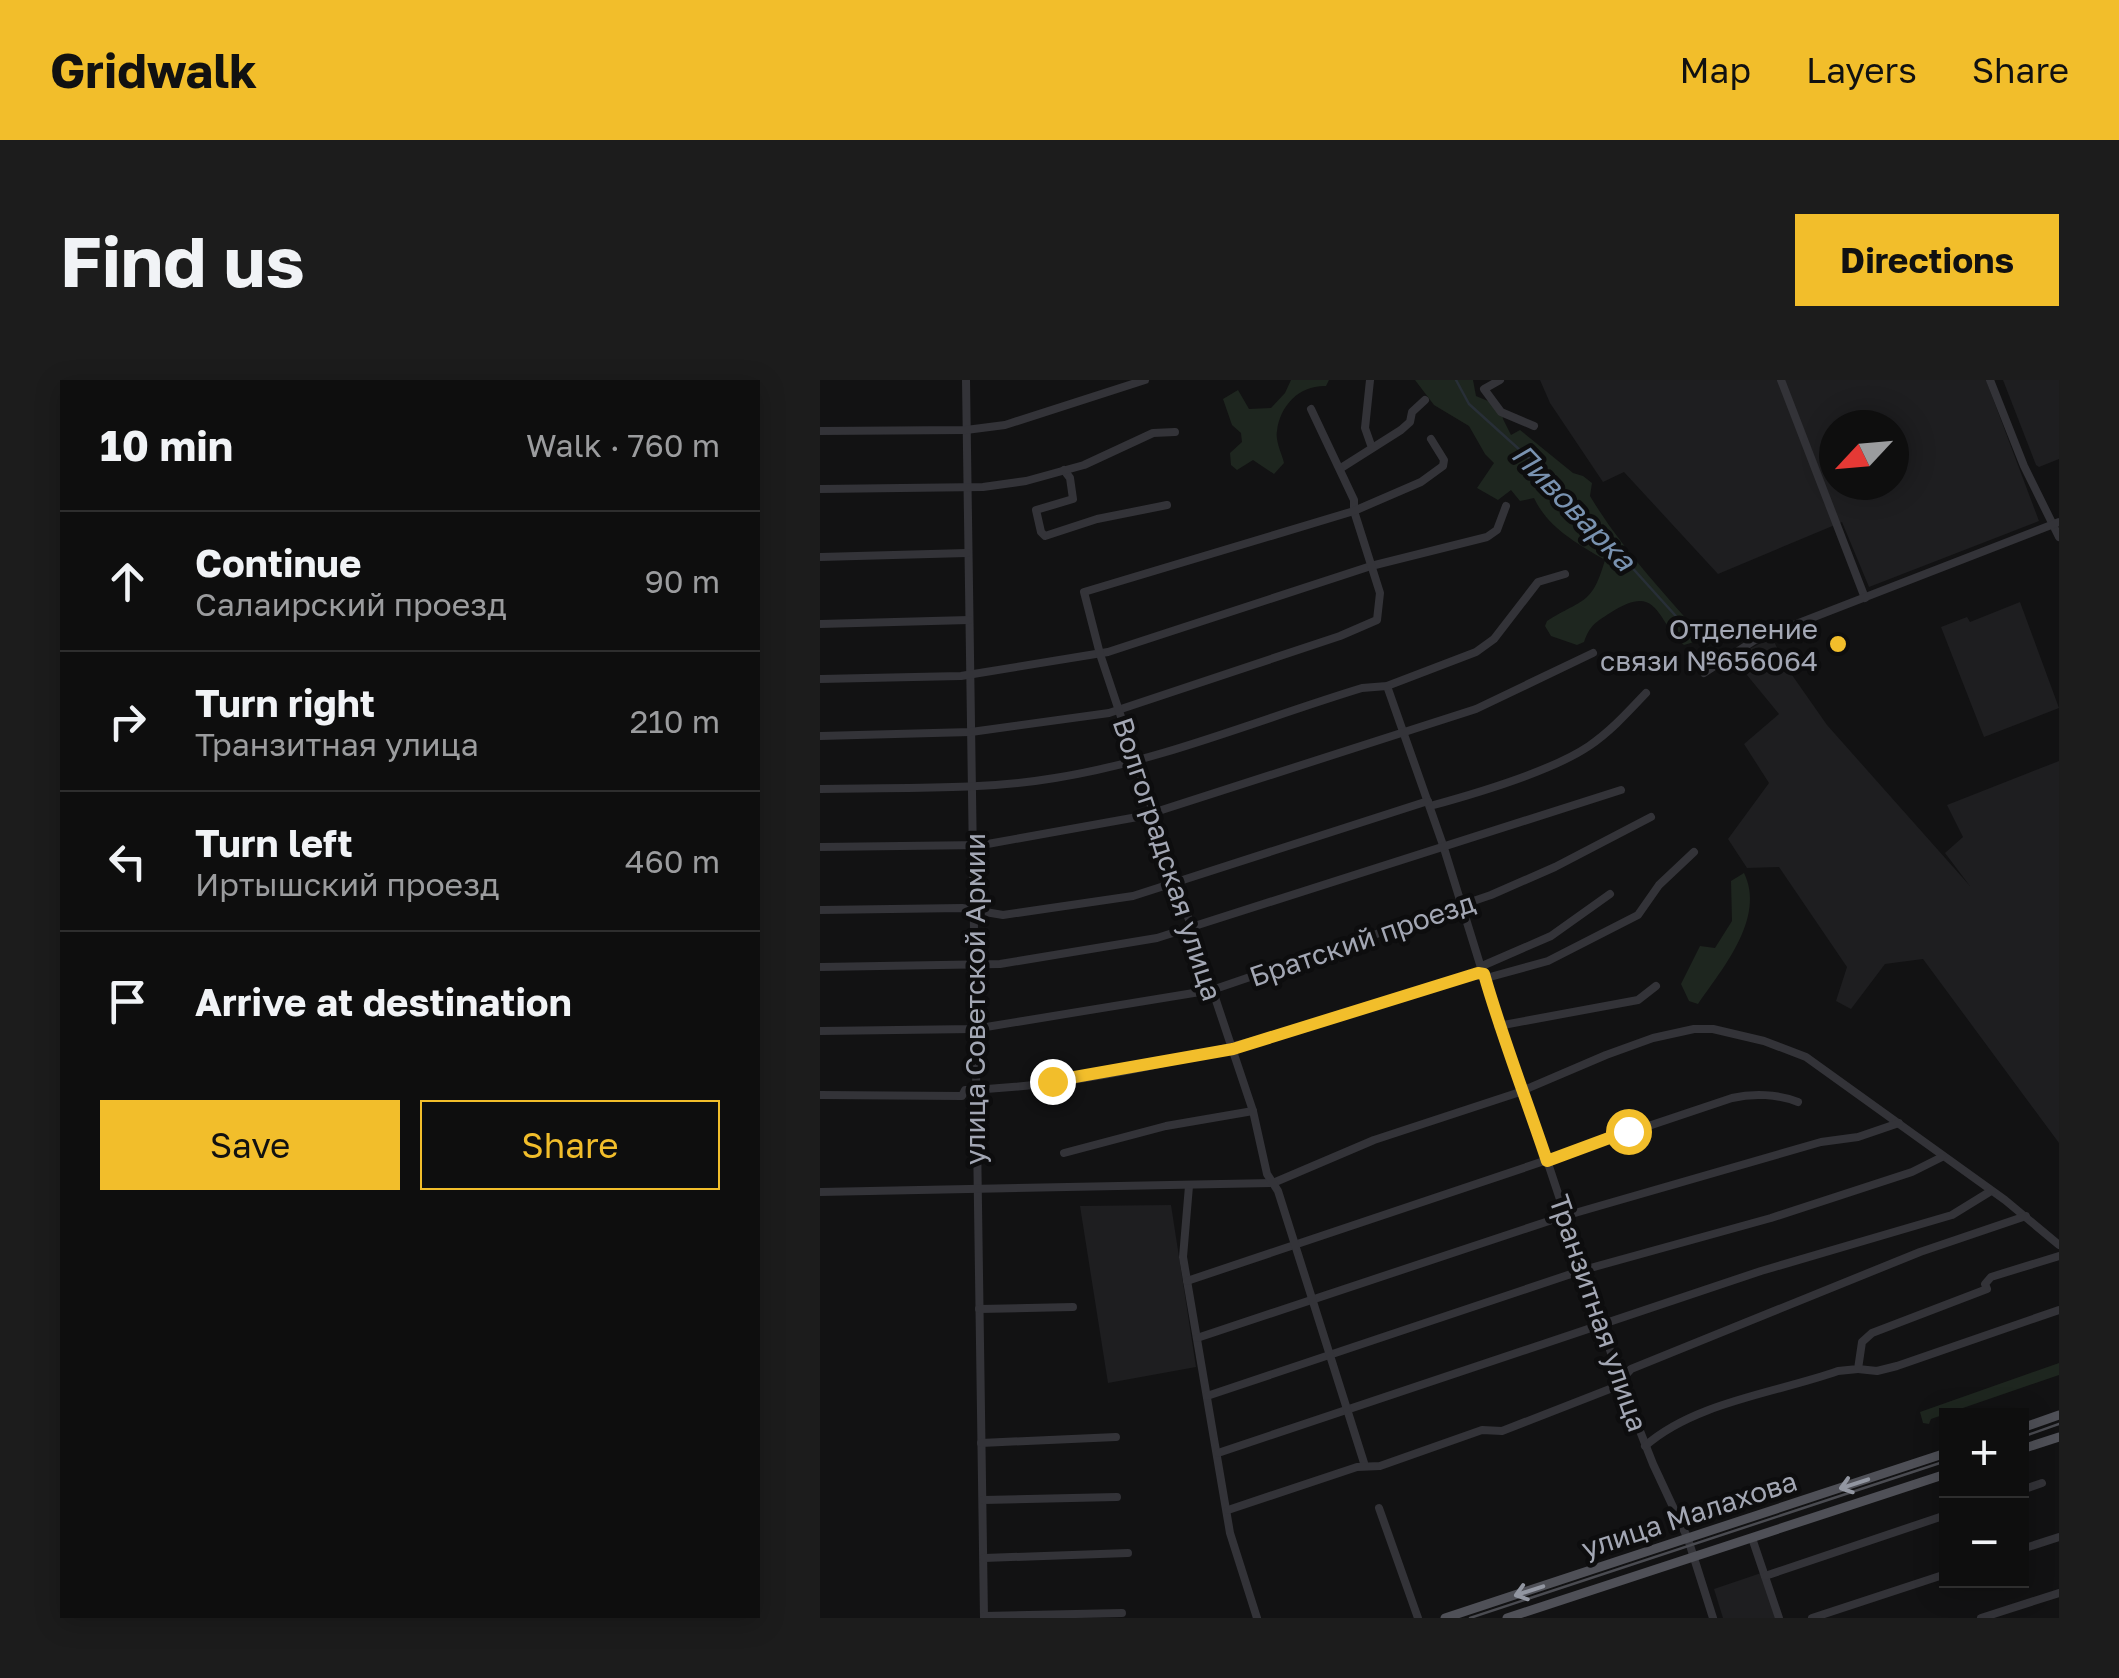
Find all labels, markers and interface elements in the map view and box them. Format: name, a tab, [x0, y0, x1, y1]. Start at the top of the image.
text: Gridwalk	[50, 41, 257, 99]
text: Map	[1680, 49, 1751, 91]
text: Layers	[1806, 49, 1917, 91]
text: Share	[1972, 49, 2069, 91]
button: Directions	[1795, 214, 2059, 306]
text: Find us	[60, 218, 305, 302]
north arrow	[1819, 410, 1909, 500]
text: 10 min	[100, 420, 233, 470]
text: Walk · 760 m	[526, 426, 720, 464]
water label: Пивоварка	[1505, 436, 1644, 579]
text: Continue	[195, 540, 361, 585]
icon: ahead	[100, 554, 155, 609]
text: 90 m	[644, 562, 720, 600]
text: Салаирский проезд	[195, 585, 507, 623]
place label: Отделение связи №656064	[1600, 612, 1818, 677]
marker: Отделение связи №656064	[1827, 633, 1849, 655]
text: Turn right	[195, 680, 375, 725]
icon: right	[100, 694, 155, 749]
text: 210 m	[630, 702, 720, 740]
street label: Волгоградская улица	[1107, 713, 1229, 1005]
text: Транзитная улица	[195, 725, 479, 763]
text: Turn left	[195, 820, 353, 865]
street label: улица Советской Армии	[958, 833, 991, 1165]
icon: left	[100, 834, 155, 889]
text: 460 m	[625, 842, 720, 880]
text: Иртышский проезд	[195, 865, 499, 903]
street label: Братский проезд	[1245, 885, 1479, 993]
icon: arrive	[100, 974, 155, 1029]
text: Arrive at destination	[195, 979, 572, 1024]
route end	[1030, 1059, 1076, 1105]
button: Save	[100, 1100, 400, 1190]
button: Share	[420, 1100, 720, 1190]
route start	[1606, 1109, 1652, 1155]
street label: Транзитная улица	[1543, 1190, 1655, 1436]
map controls	[1939, 1408, 2029, 1588]
button: +	[1939, 1408, 2029, 1498]
street label: улица Малахова	[1577, 1464, 1801, 1564]
one-way arrow	[1839, 1476, 1870, 1494]
button: −	[1939, 1498, 2029, 1588]
one-way arrow	[1513, 1583, 1545, 1601]

